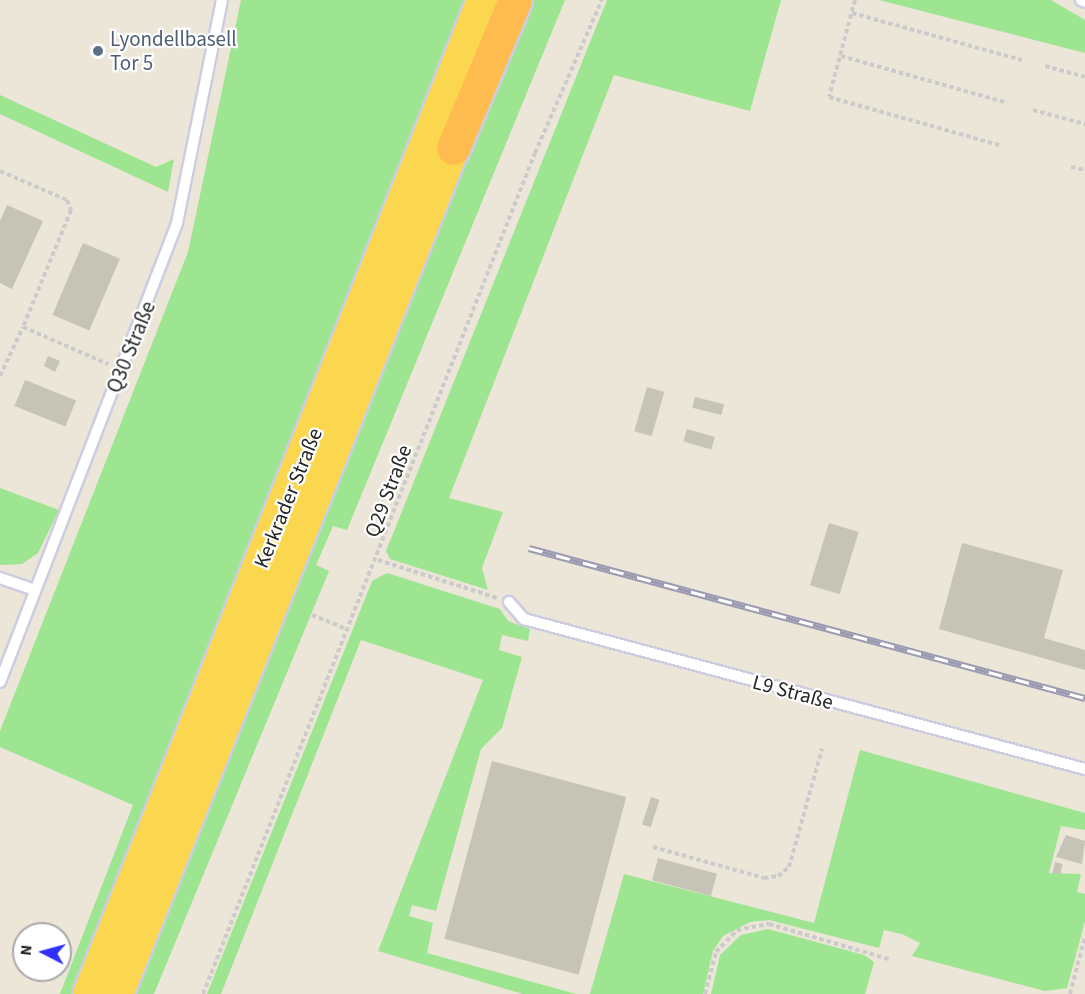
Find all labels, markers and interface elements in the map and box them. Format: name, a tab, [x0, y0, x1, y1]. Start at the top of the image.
place label: Lyondellbasell Tor 5	[110, 26, 237, 76]
marker: Lyondellbasell Tor 5	[91, 44, 105, 58]
street label: Q30 Straße	[101, 297, 161, 397]
street label: Kerkrader Straße	[248, 424, 328, 572]
street label: Q29 Straße	[359, 441, 417, 541]
street label: L9 Straße	[750, 669, 836, 715]
north arrow	[12, 922, 72, 982]
text: N	[15, 944, 38, 957]

